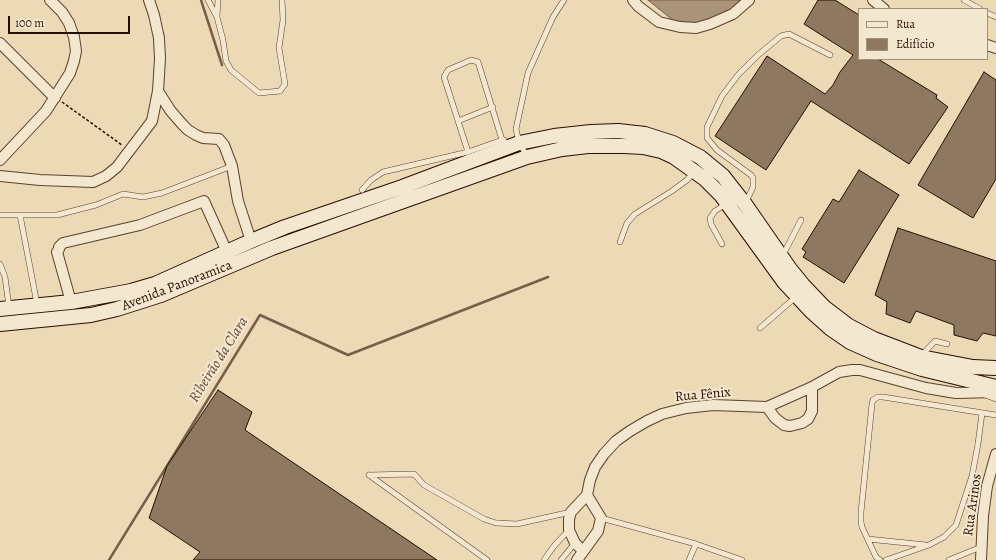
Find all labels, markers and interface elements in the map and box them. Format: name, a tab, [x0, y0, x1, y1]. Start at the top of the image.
scale bar	[10, 8, 132, 34]
legend	[858, 8, 988, 60]
text: 100 m	[15, 15, 44, 31]
text: Rua	[896, 16, 915, 32]
text: Edifício	[896, 36, 934, 52]
street label: Avenida Panoramica	[119, 257, 235, 315]
water label: Ribeirão da Clara	[186, 314, 252, 406]
street label: Rua Fênix	[674, 384, 732, 406]
street label: Rua Arinos	[960, 473, 986, 537]

